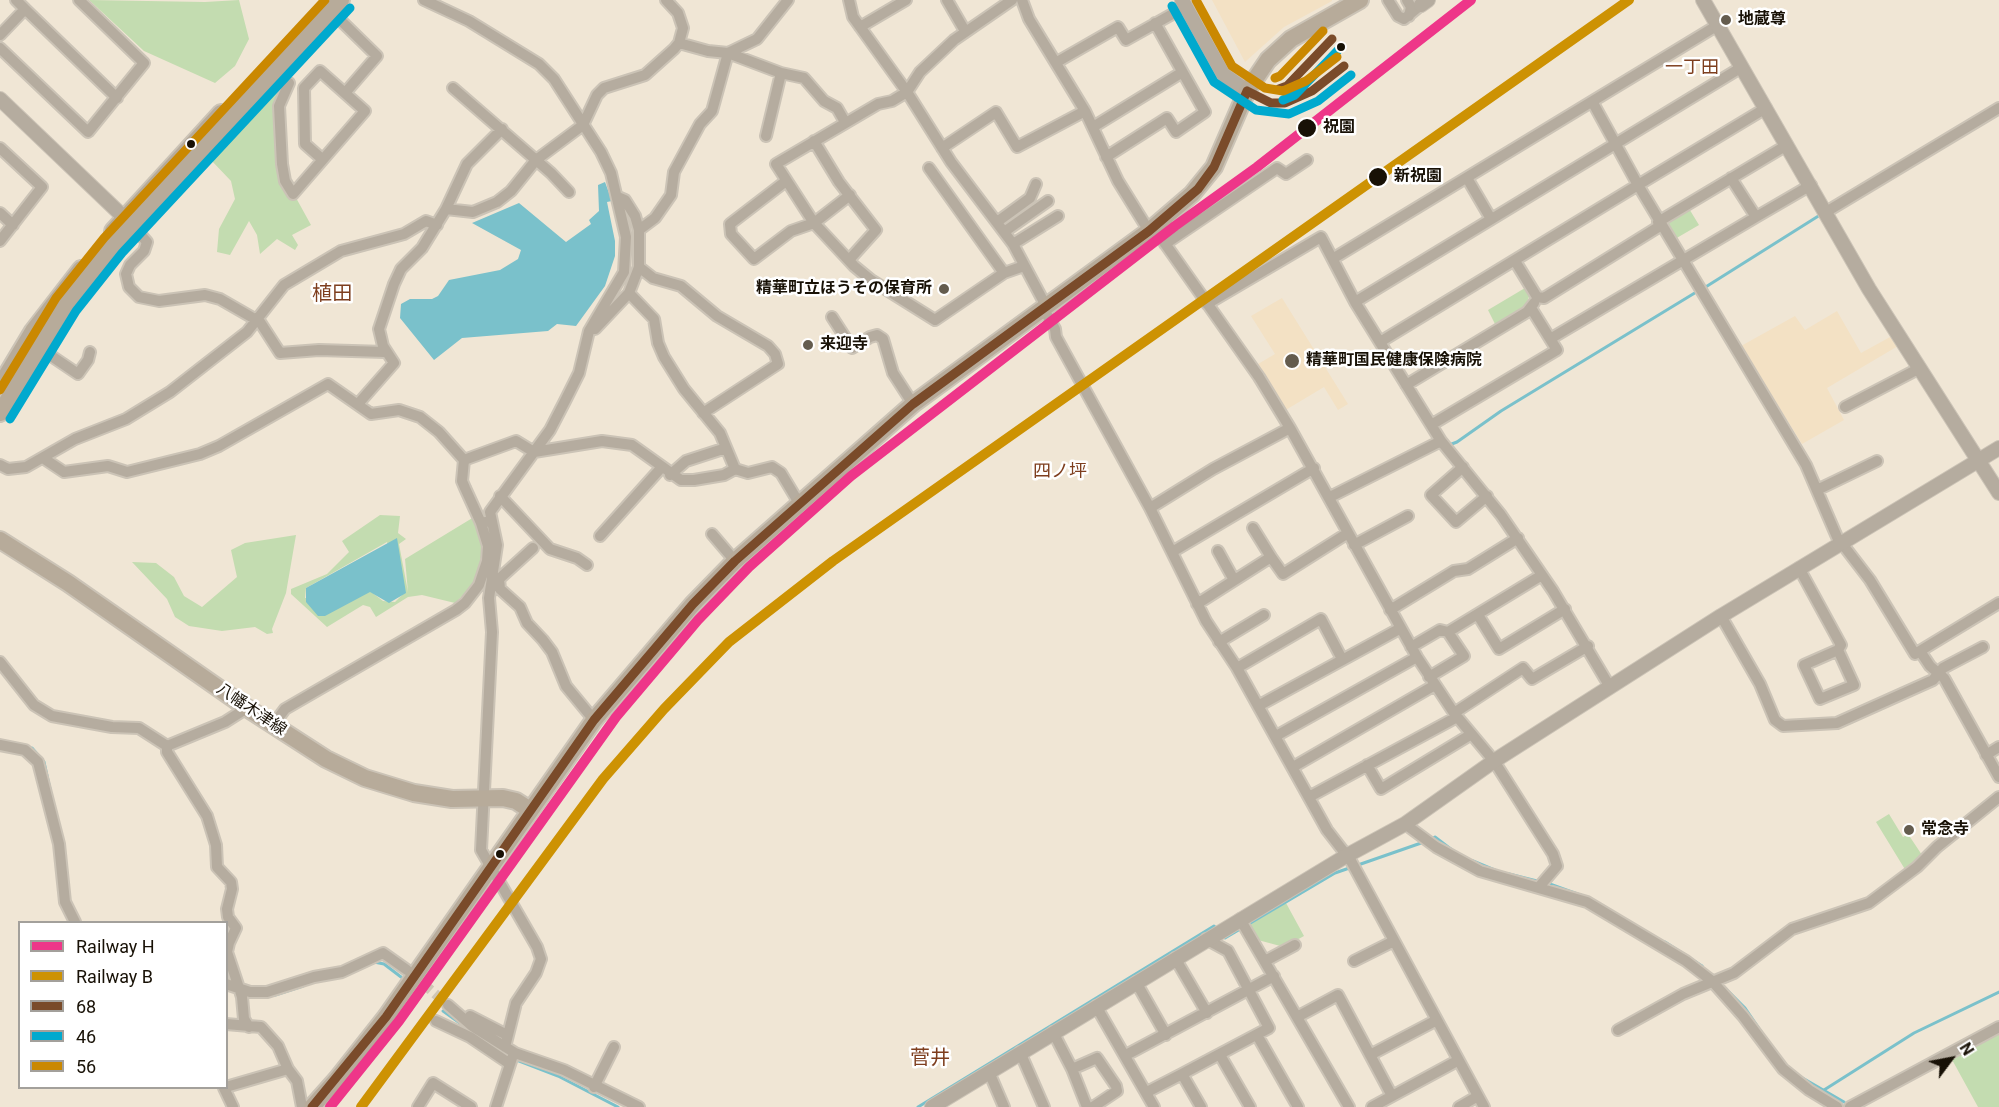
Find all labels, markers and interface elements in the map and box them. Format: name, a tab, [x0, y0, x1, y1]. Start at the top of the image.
place label: 地蔵尊	[1738, 10, 1786, 30]
marker: 地蔵尊	[1719, 13, 1733, 27]
unlabelled marker	[1335, 41, 1347, 53]
district label: 一丁田	[1665, 57, 1719, 79]
marker: 祝園	[1296, 117, 1318, 139]
place label: 祝園	[1323, 118, 1355, 138]
unlabelled marker	[185, 138, 197, 150]
marker: 新祝園	[1367, 166, 1389, 188]
place label: 新祝園	[1394, 167, 1442, 187]
place label: 精華町立ほうその保育所	[756, 279, 932, 299]
marker: 精華町立ほうその保育所	[937, 282, 951, 296]
district label: 植田	[312, 283, 352, 307]
place label: 来迎寺	[820, 335, 868, 355]
marker: 来迎寺	[801, 338, 815, 352]
place label: 精華町国民健康保険病院	[1306, 351, 1482, 371]
marker: 精華町国民健康保険病院	[1283, 352, 1301, 370]
district label: 四ノ坪	[1033, 461, 1087, 483]
street label: 八幡木津線	[212, 680, 290, 740]
place label: 常念寺	[1921, 820, 1969, 840]
marker: 常念寺	[1902, 823, 1916, 837]
unlabelled marker	[494, 848, 506, 860]
legend	[18, 921, 228, 1089]
text: Railway H	[76, 936, 155, 957]
text: Railway B	[76, 966, 153, 987]
text: 68	[76, 996, 96, 1017]
text: 46	[76, 1026, 96, 1047]
north arrow	[1921, 1029, 1981, 1089]
text: N	[1956, 1039, 1978, 1059]
district label: 菅井	[910, 1047, 950, 1071]
text: 56	[76, 1056, 96, 1077]

